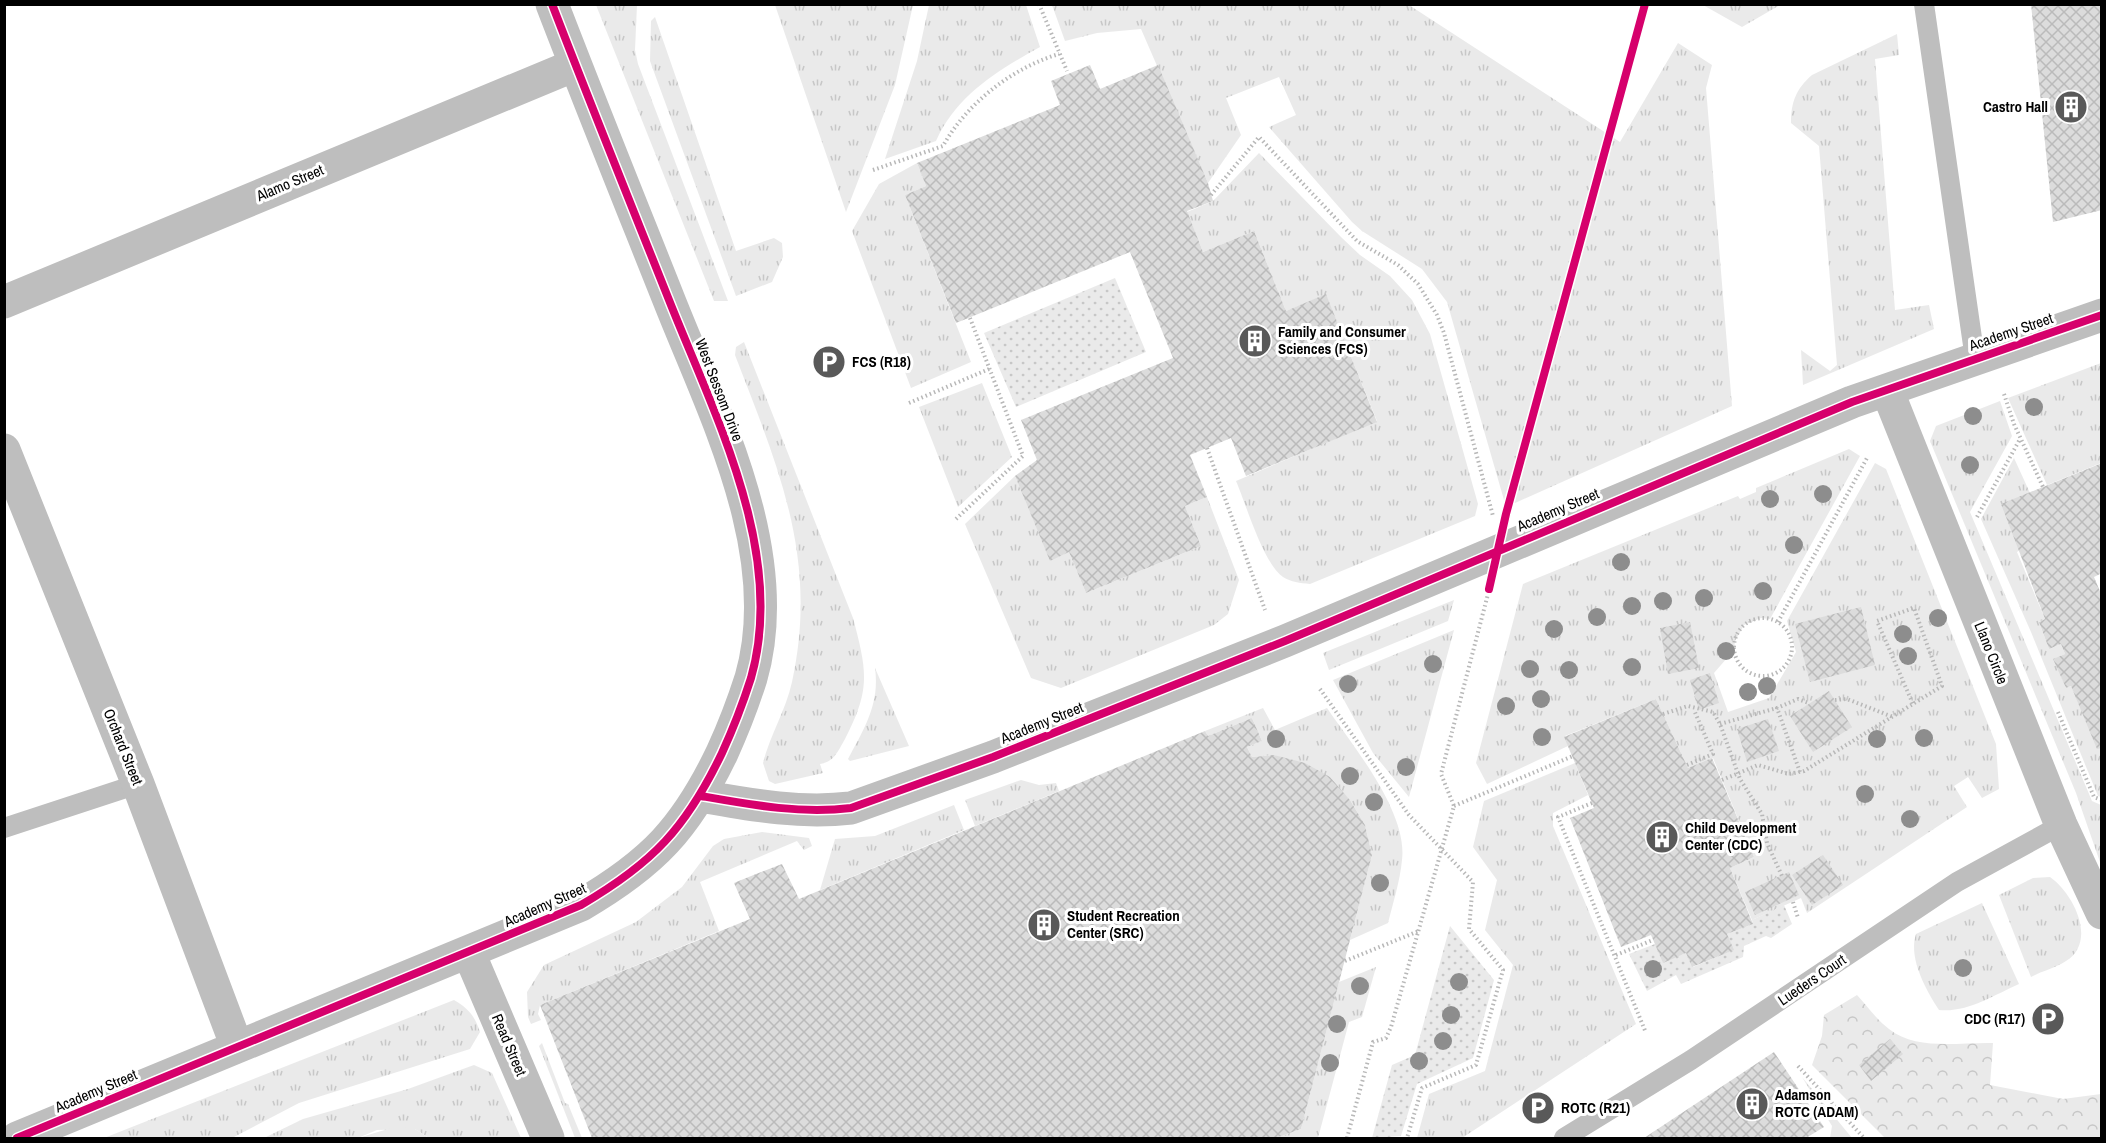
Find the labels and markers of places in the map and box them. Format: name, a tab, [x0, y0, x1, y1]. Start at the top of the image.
building icon: Castro Hall	[2053, 89, 2089, 125]
place label: Castro Hall	[1983, 96, 2048, 117]
place label: Family and Consumer Sciences (FCS)	[1278, 321, 1406, 359]
building icon: Family and Consumer Sciences (FCS)	[1237, 323, 1273, 359]
parking icon: FCS (R18)	[811, 344, 847, 380]
place label: FCS (R18)	[852, 351, 911, 372]
place label: Child Development Center (CDC)	[1685, 817, 1796, 855]
building icon: Child Development Center (CDC)	[1644, 819, 1680, 855]
place label: Student Recreation Center (SRC)	[1067, 905, 1180, 943]
building icon: Student Recreation Center (SRC)	[1026, 907, 1062, 943]
parking icon: CDC (R17)	[2030, 1001, 2066, 1037]
place label: CDC (R17)	[1964, 1008, 2025, 1029]
place label: Adamson ROTC (ADAM)	[1775, 1084, 1858, 1122]
building icon: Adamson ROTC (ADAM)	[1734, 1086, 1770, 1122]
parking icon: ROTC (R21)	[1520, 1090, 1556, 1126]
place label: ROTC (R21)	[1561, 1097, 1630, 1118]

